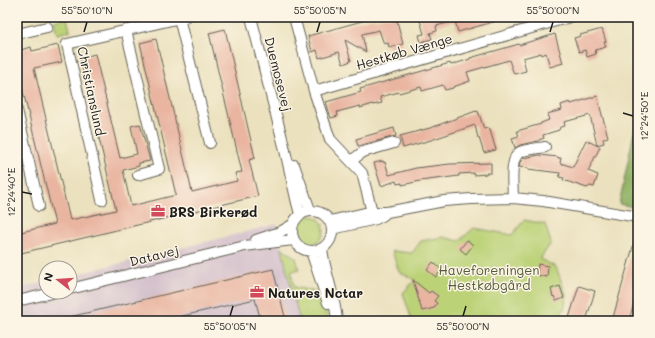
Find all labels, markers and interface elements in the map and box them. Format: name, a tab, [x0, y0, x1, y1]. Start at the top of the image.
text: 55°50'10"N	[61, 3, 113, 17]
text: 55°50'05"N	[294, 3, 346, 17]
text: 55°50'00"N	[527, 3, 579, 17]
street label: Hestkøb Vænge	[354, 29, 454, 73]
street label: Duemosevej	[262, 35, 296, 113]
street label: Christianslund	[74, 45, 110, 137]
text: 12°24'50"E	[637, 91, 651, 140]
text: 12°24'40"E	[4, 167, 18, 216]
office icon: BRS Birkerød	[150, 203, 166, 219]
place label: BRS Birkerød	[169, 203, 257, 220]
street label: Datavej	[128, 241, 180, 269]
north arrow	[38, 260, 78, 300]
park label: Haveforeningen Hestkøbgård	[439, 261, 539, 293]
text: N	[40, 271, 56, 283]
office icon: Natures Nctar	[249, 284, 265, 300]
place label: Natures Nctar	[268, 284, 363, 301]
text: 55°50'05"N	[204, 319, 256, 333]
text: 55°50'00"N	[437, 319, 489, 333]

